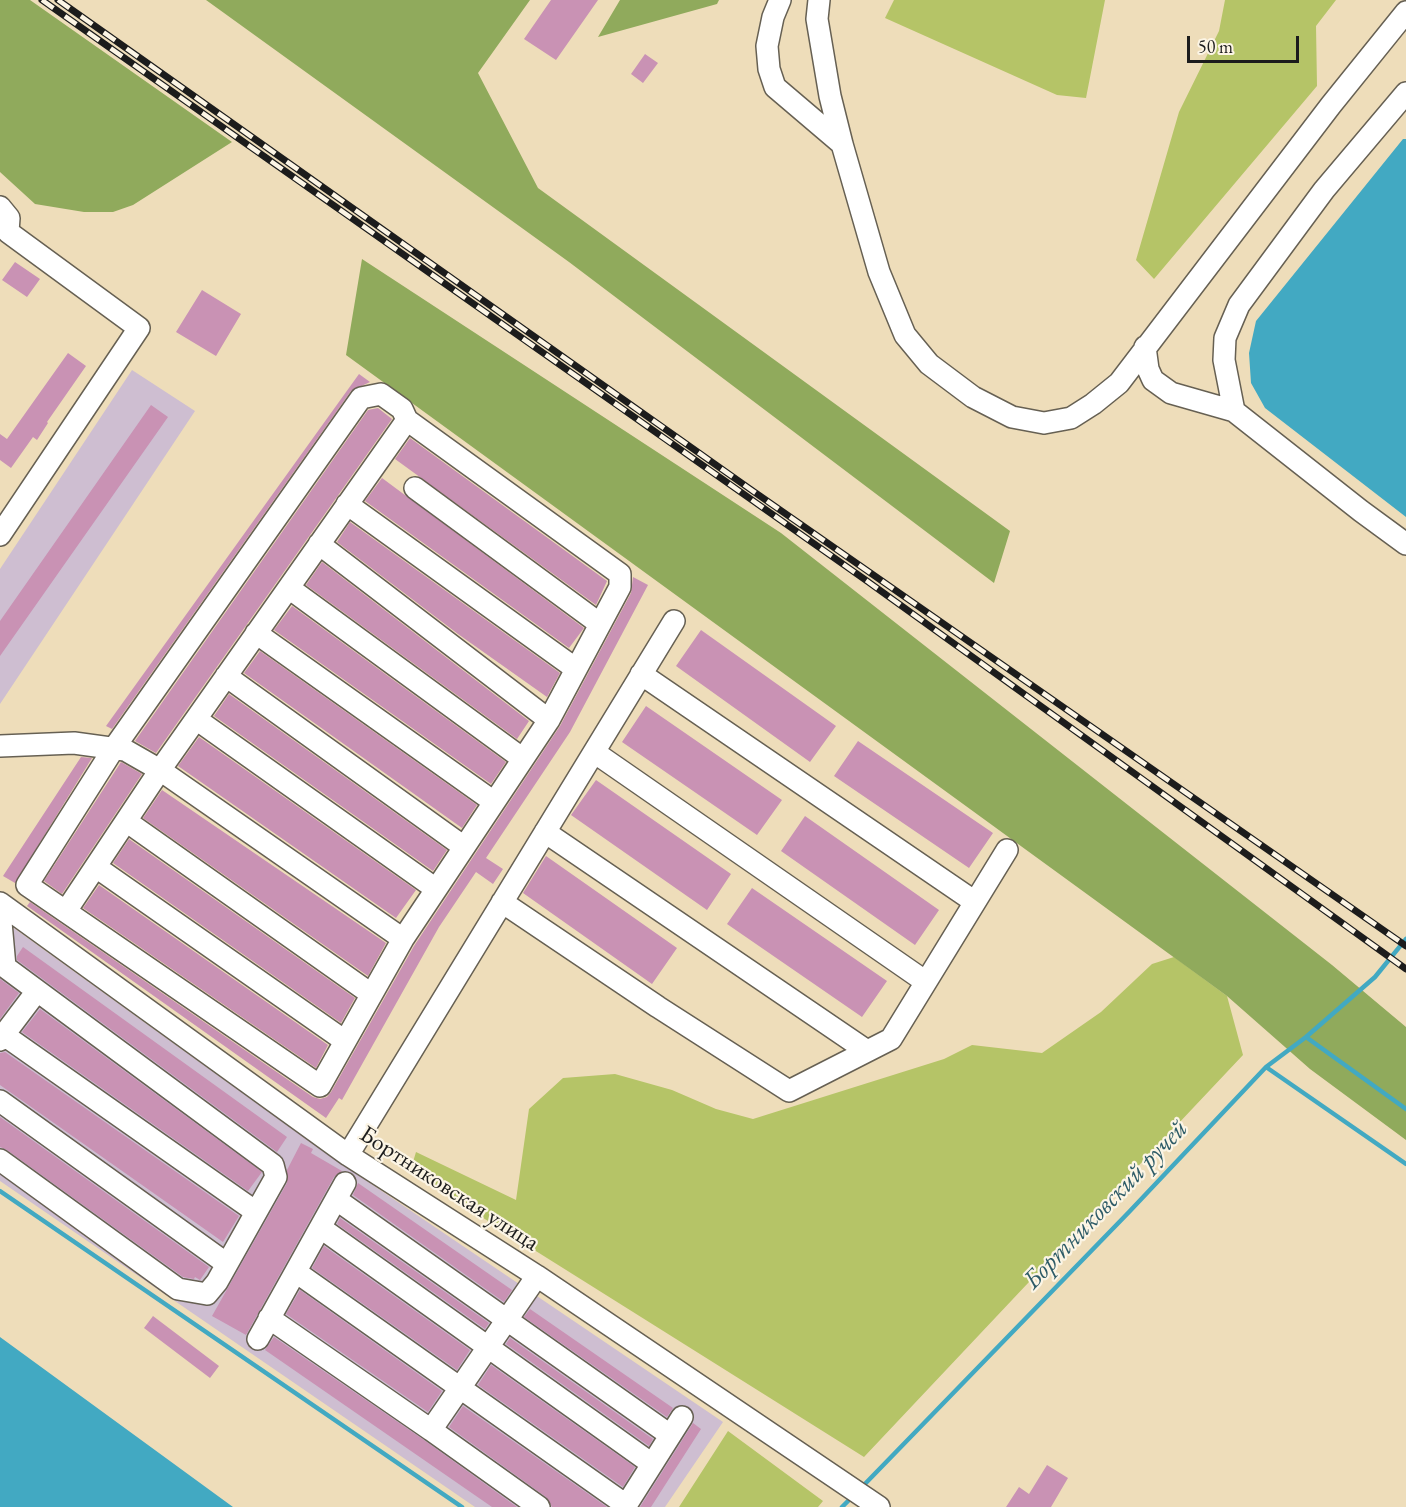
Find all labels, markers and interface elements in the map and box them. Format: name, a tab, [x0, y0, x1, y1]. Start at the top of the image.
scale bar	[1190, 24, 1302, 62]
text: 50 m	[1198, 35, 1233, 58]
water label: Бортниковский ручей	[1017, 1114, 1195, 1296]
street label: Бортниковская улица	[354, 1120, 544, 1258]

